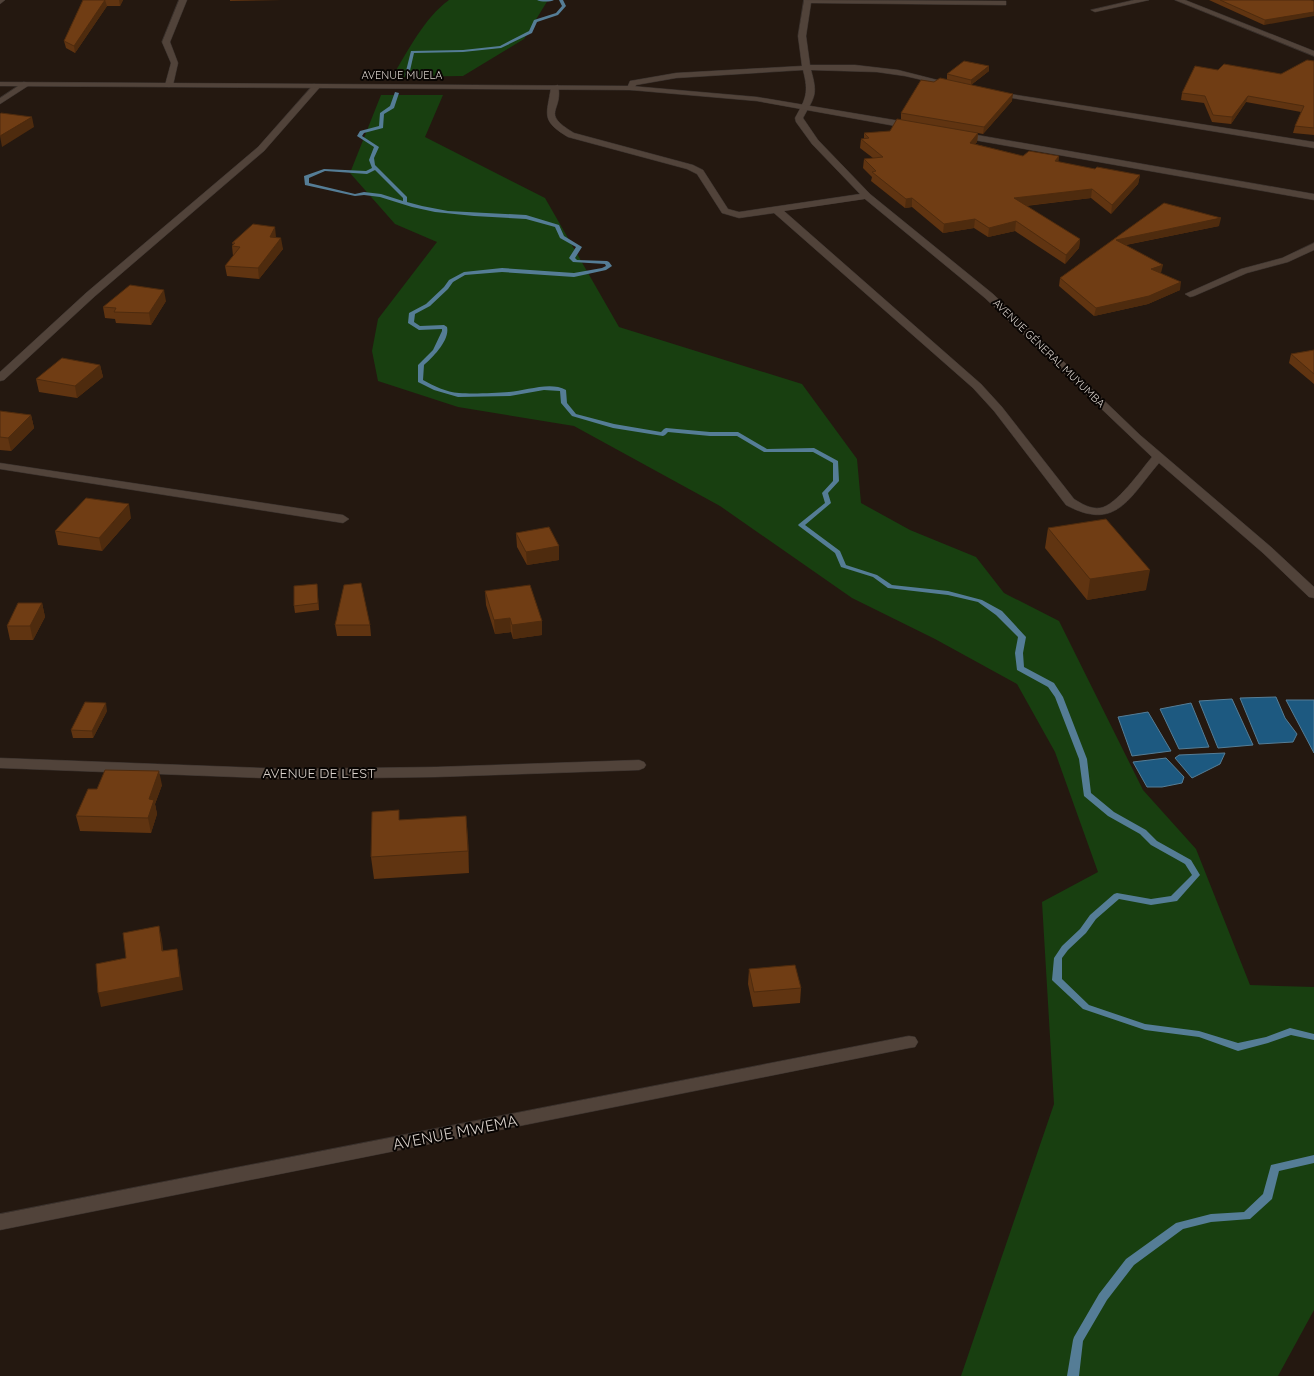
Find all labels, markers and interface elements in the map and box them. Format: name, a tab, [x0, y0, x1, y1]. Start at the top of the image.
street label: AVENUE MUELA	[362, 68, 442, 82]
street label: AVENUE GÉNERAL MUYUMBA	[990, 296, 1108, 410]
street label: AVENUE DE L'EST	[262, 764, 376, 782]
street label: AVENUE MWEMA	[391, 1110, 519, 1154]

